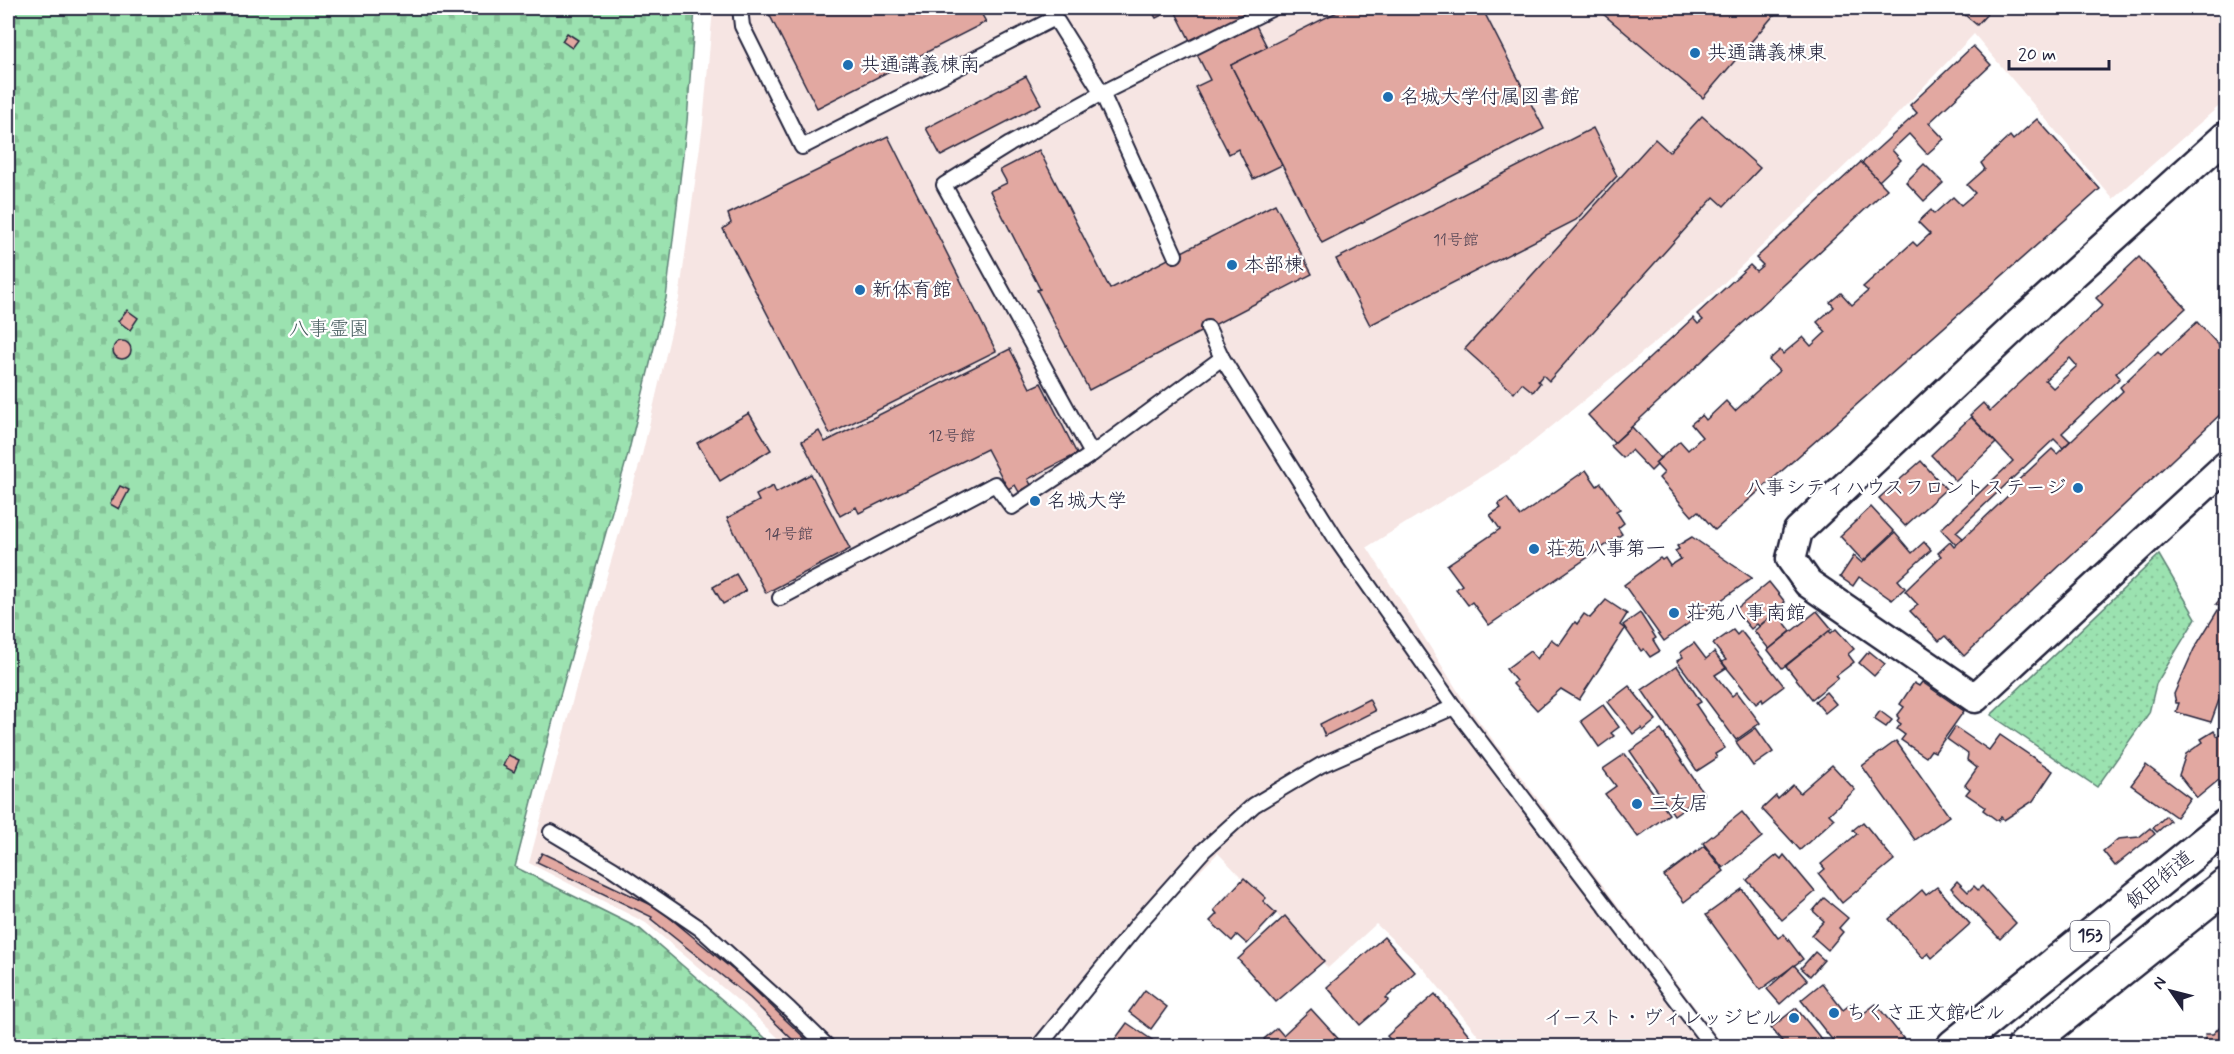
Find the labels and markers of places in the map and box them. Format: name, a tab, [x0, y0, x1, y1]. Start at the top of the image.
place label: 共通講義棟東	[1707, 40, 1827, 67]
marker: 共通講義棟東	[1688, 46, 1702, 60]
place label: 共通講義棟南	[860, 52, 980, 79]
marker: 共通講義棟南	[841, 58, 855, 72]
place label: 名城大学付属図書館	[1400, 84, 1580, 111]
marker: 名城大学付属図書館	[1381, 90, 1395, 104]
place label: 本部棟	[1244, 252, 1304, 279]
marker: 本部棟	[1225, 258, 1239, 272]
place label: 新体育館	[872, 277, 952, 304]
marker: 新体育館	[853, 283, 867, 297]
place label: 八事シティハウスフロントステージ	[1746, 475, 2066, 502]
marker: 八事シティハウスフロントステージ	[2071, 481, 2085, 495]
place label: 名城大学	[1047, 488, 1127, 515]
marker: 名城大学	[1028, 494, 1042, 508]
place label: 荘苑八事第一	[1546, 536, 1666, 563]
marker: 荘苑八事第一	[1527, 542, 1541, 556]
place label: 荘苑八事南館	[1686, 600, 1806, 627]
marker: 荘苑八事南館	[1667, 606, 1681, 620]
place label: 三友居	[1649, 791, 1709, 818]
marker: 三友居	[1630, 797, 1644, 811]
place label: ちくさ正文館ビル	[1846, 1000, 2006, 1027]
place label: イースト・ヴィレッジビル	[1544, 1005, 1782, 1032]
marker: ちくさ正文館ビル	[1827, 1006, 1841, 1020]
marker: イースト・ヴィレッジビル	[1787, 1011, 1801, 1025]

